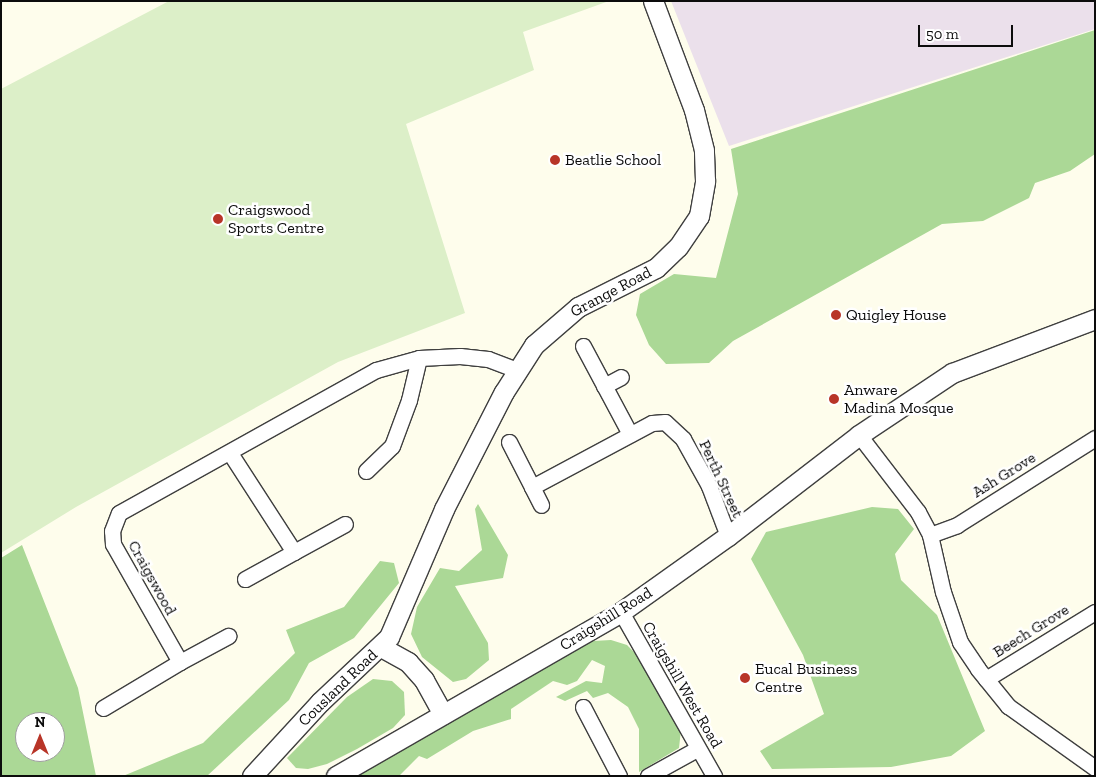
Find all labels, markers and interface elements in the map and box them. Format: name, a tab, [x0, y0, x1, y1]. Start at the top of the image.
scale bar	[921, 15, 1016, 47]
text: 50 m	[926, 25, 959, 43]
place label: Beatlie School	[565, 150, 661, 170]
marker: Beatlie School	[549, 154, 561, 166]
place label: Craigswood Sports Centre	[228, 200, 324, 238]
marker: Craigswood Sports Centre	[212, 213, 224, 225]
street label: Grange Road	[567, 263, 655, 321]
place label: Quigley House	[846, 305, 947, 325]
marker: Quigley House	[830, 309, 842, 321]
place label: Anware Madina Mosque	[844, 380, 953, 418]
marker: Anware Madina Mosque	[828, 393, 840, 405]
street label: Perth Street	[695, 437, 747, 521]
street label: Ash Grove	[969, 448, 1039, 502]
street label: Craigswood	[124, 537, 180, 619]
street label: Craigshill Road	[556, 583, 656, 655]
street label: Beech Grove	[990, 600, 1072, 662]
street label: Craigshill West Road	[638, 618, 726, 752]
street label: Cousland Road	[294, 645, 382, 731]
place label: Eucal Business Centre	[755, 659, 857, 697]
marker: Eucal Business Centre	[739, 672, 751, 684]
north arrow	[15, 712, 65, 762]
text: N	[35, 714, 45, 731]

